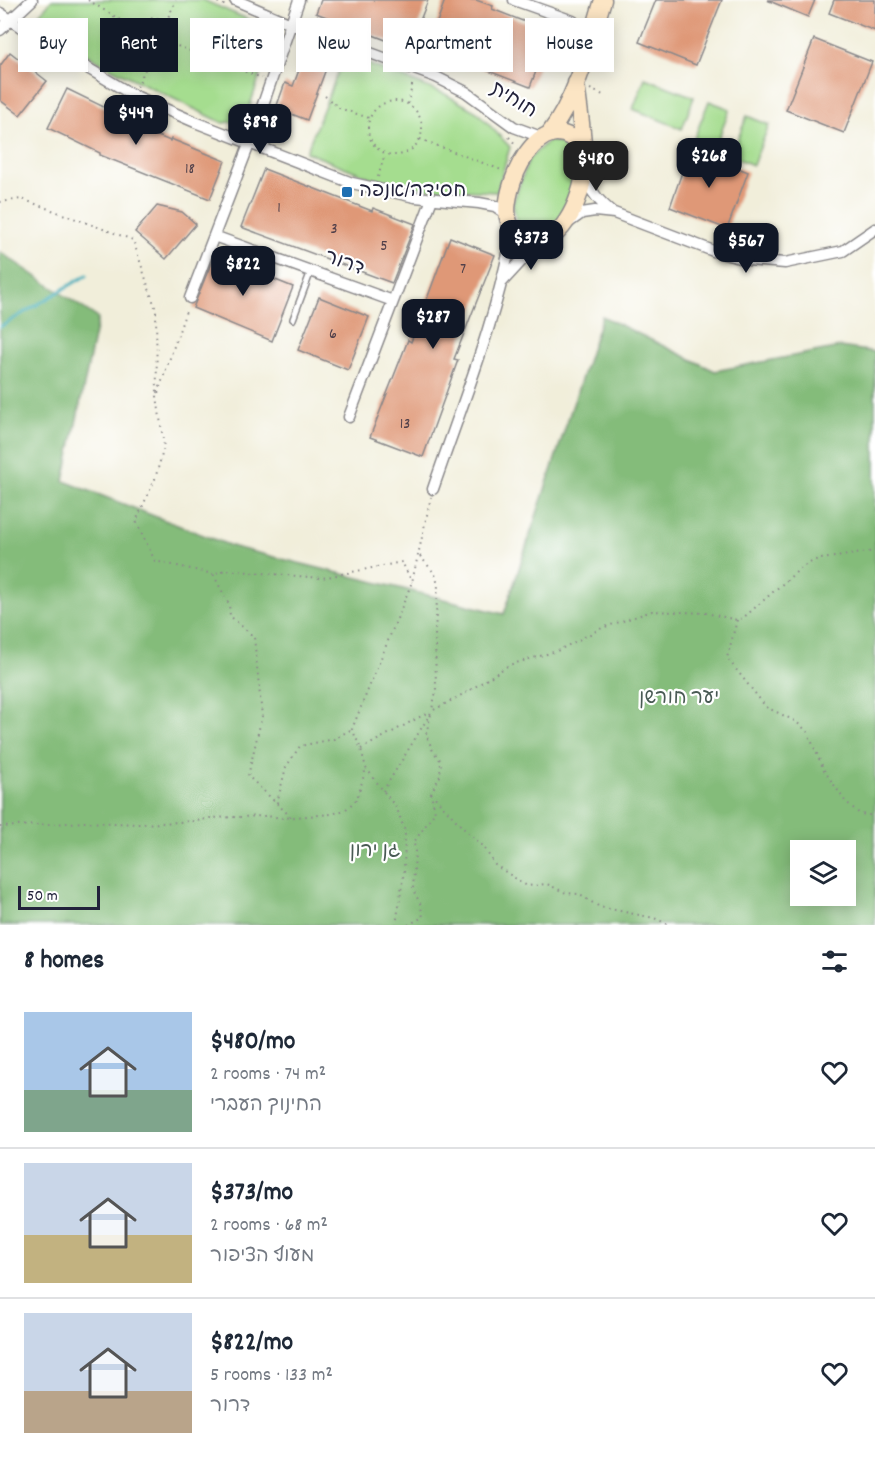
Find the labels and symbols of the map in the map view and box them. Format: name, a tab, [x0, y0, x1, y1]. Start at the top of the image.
street label: חוחית	[484, 76, 542, 126]
pin: $449	[100, 95, 172, 146]
pin: $898	[224, 104, 296, 155]
pin: $268	[673, 138, 745, 189]
pin: $480	[560, 141, 632, 192]
house number: 18	[185, 158, 195, 181]
place label: חסידה/אנפה	[359, 178, 466, 206]
marker: חסידה/אנפה	[340, 185, 354, 199]
house number: 1	[277, 197, 281, 220]
house number: 3	[330, 218, 338, 241]
pin: $373	[495, 220, 567, 271]
pin: $567	[710, 223, 782, 274]
house number: 5	[380, 235, 388, 258]
street label: דרור	[320, 244, 368, 284]
pin: $822	[207, 246, 279, 297]
house number: 7	[460, 258, 466, 281]
pin: $287	[397, 299, 469, 350]
house number: 6	[329, 323, 337, 346]
house number: 13	[400, 413, 410, 436]
park label: יער חורשן	[639, 685, 719, 713]
park label: גן ירון	[350, 838, 400, 866]
scale bar	[18, 883, 100, 910]

